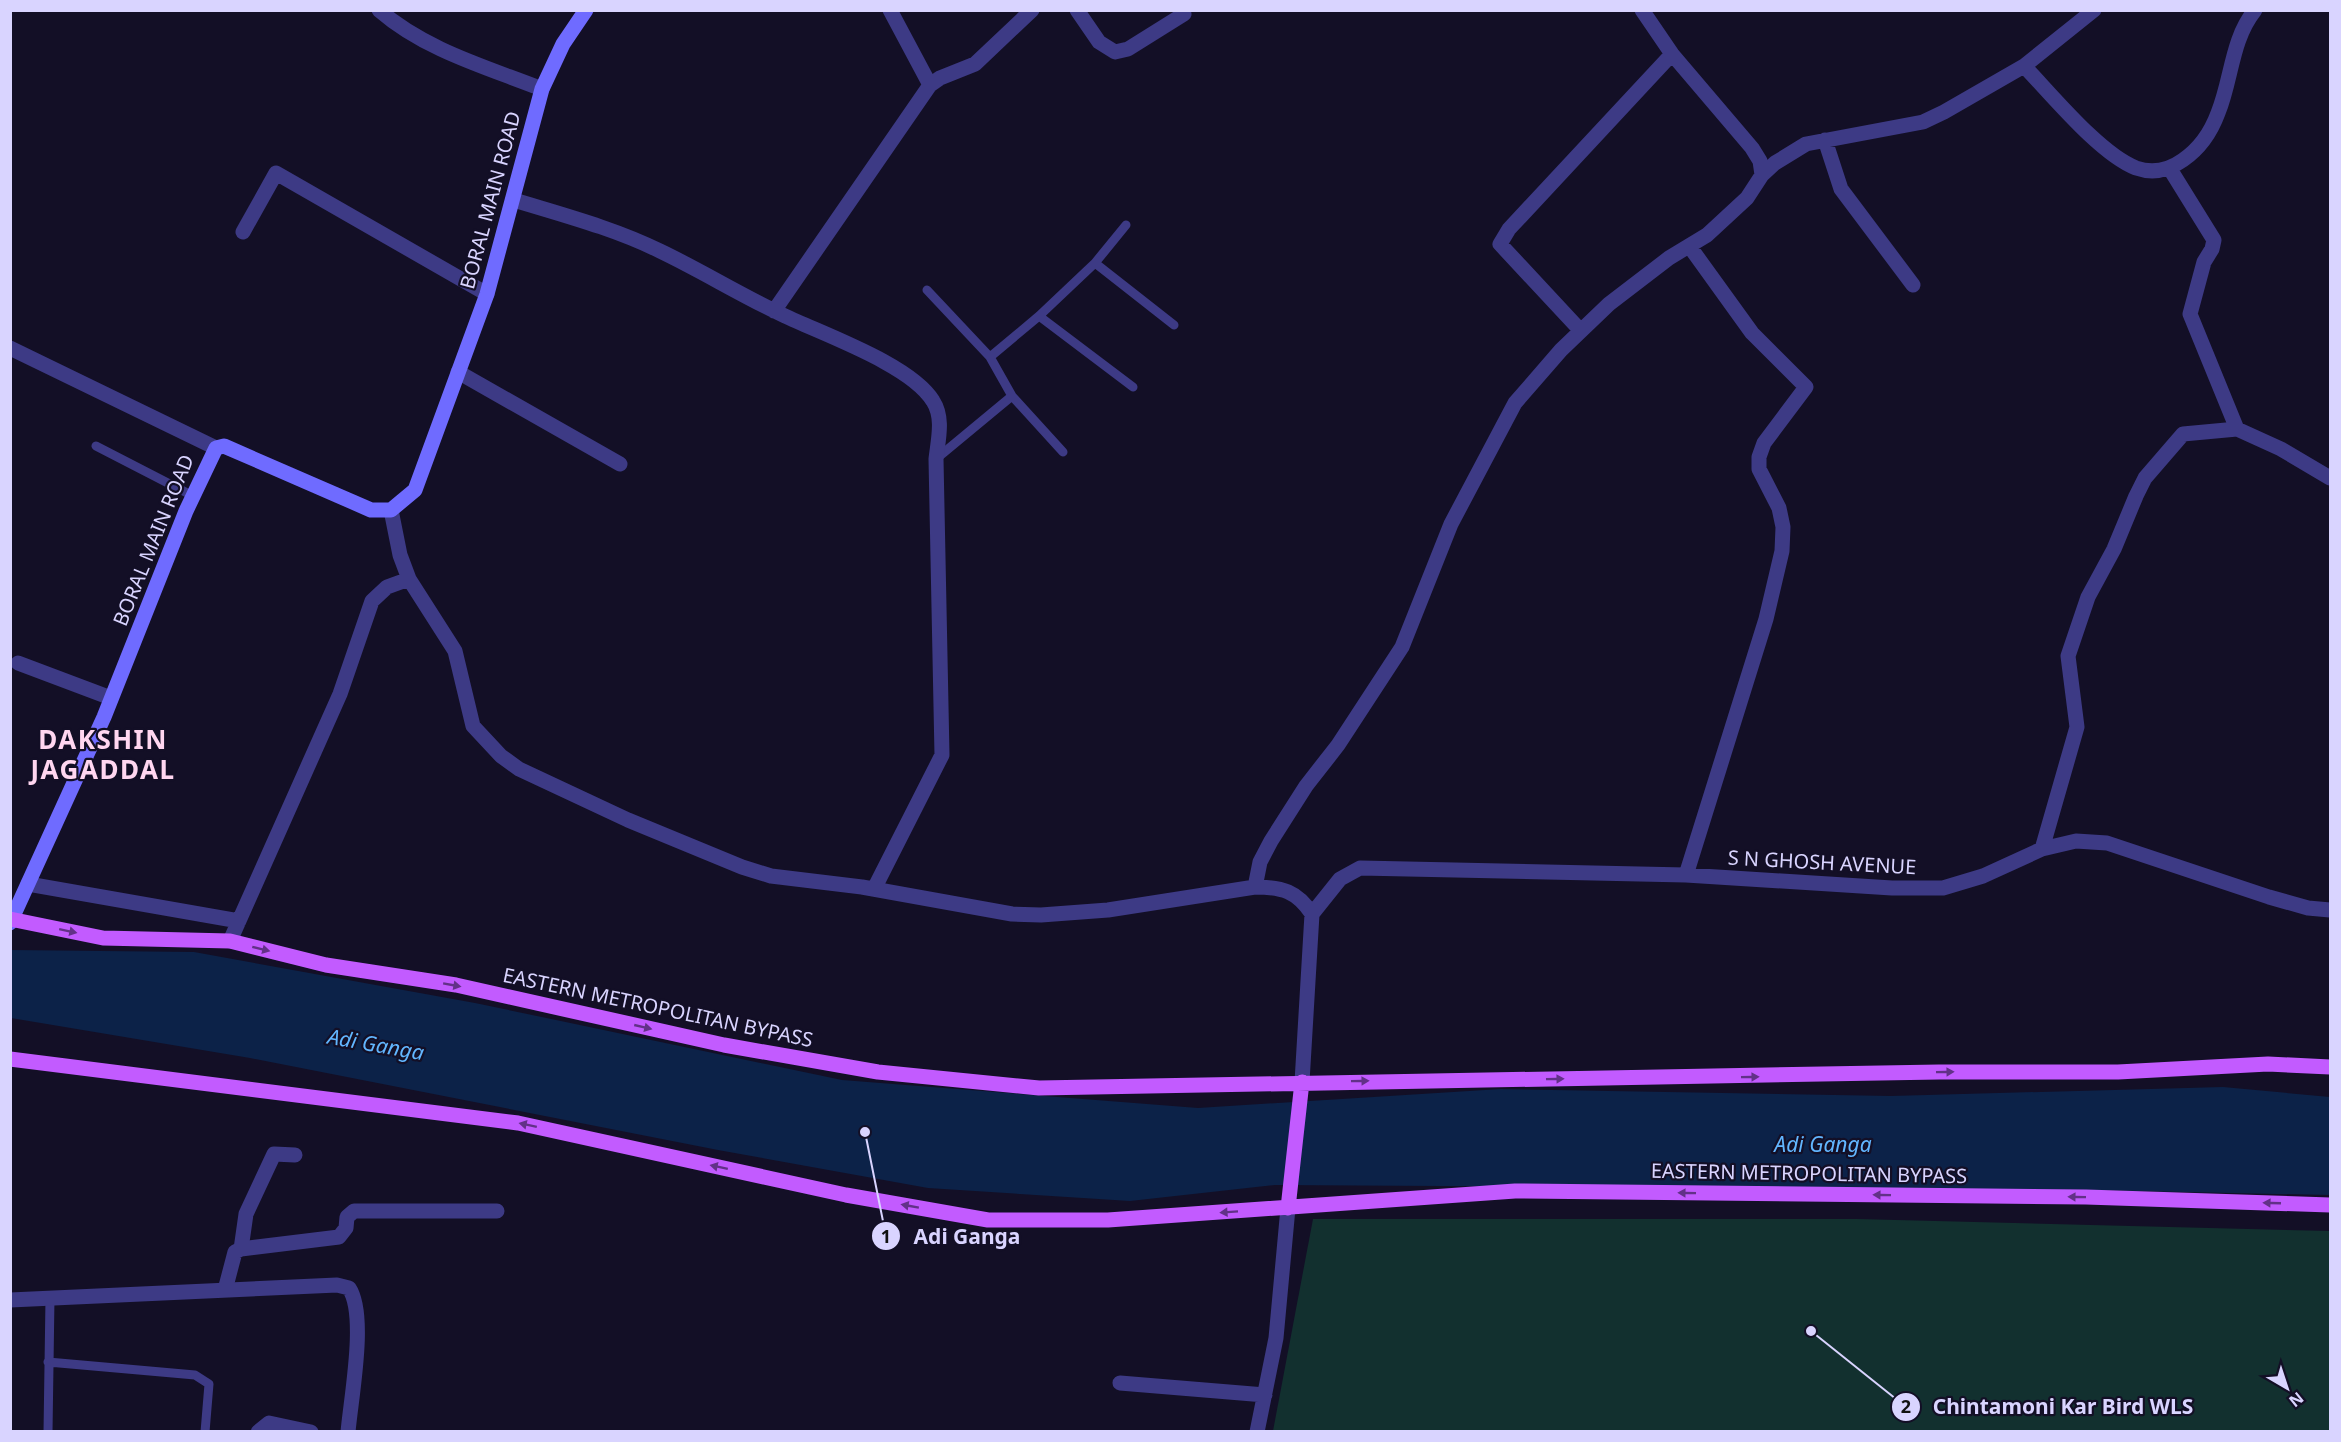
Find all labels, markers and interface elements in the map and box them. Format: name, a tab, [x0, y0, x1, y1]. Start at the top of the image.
street label: BORAL MAIN ROAD	[453, 108, 527, 292]
street label: BORAL MAIN ROAD	[106, 450, 200, 630]
district label: DAKSHIN JAGADDAL	[29, 721, 175, 787]
street label: S N GHOSH AVENUE	[1727, 844, 1917, 880]
one-way arrow	[59, 926, 77, 936]
one-way arrow	[252, 944, 270, 954]
street label: EASTERN METROPOLITAN BYPASS	[500, 961, 816, 1053]
one-way arrow	[443, 981, 462, 990]
water label: Adi Ganga	[324, 1021, 426, 1066]
one-way arrow	[634, 1022, 652, 1032]
one-way arrow	[1936, 1067, 1955, 1077]
one-way arrow	[1741, 1072, 1760, 1082]
one-way arrow	[1546, 1074, 1565, 1084]
one-way arrow	[1351, 1076, 1370, 1086]
one-way arrow	[519, 1120, 538, 1129]
water label: Adi Ganga	[1772, 1130, 1872, 1158]
street label: EASTERN METROPOLITAN BYPASS	[1651, 1157, 1967, 1189]
one-way arrow	[709, 1162, 728, 1171]
one-way arrow	[1678, 1188, 1697, 1198]
one-way arrow	[1873, 1190, 1892, 1200]
one-way arrow	[2068, 1193, 2087, 1202]
one-way arrow	[2263, 1199, 2282, 1208]
one-way arrow	[900, 1202, 919, 1211]
one-way arrow	[1220, 1207, 1239, 1216]
callout: Adi Ganga	[871, 1217, 1032, 1256]
text: Adi Ganga	[914, 1222, 1020, 1250]
text: 1	[881, 1224, 891, 1248]
north arrow	[2257, 1358, 2317, 1418]
text: N	[2284, 1387, 2308, 1412]
callout: Chintamoni Kar Bird WLS	[1891, 1388, 2206, 1427]
text: Chintamoni Kar Bird WLS	[1933, 1392, 2193, 1420]
text: 2	[1901, 1394, 1911, 1418]

